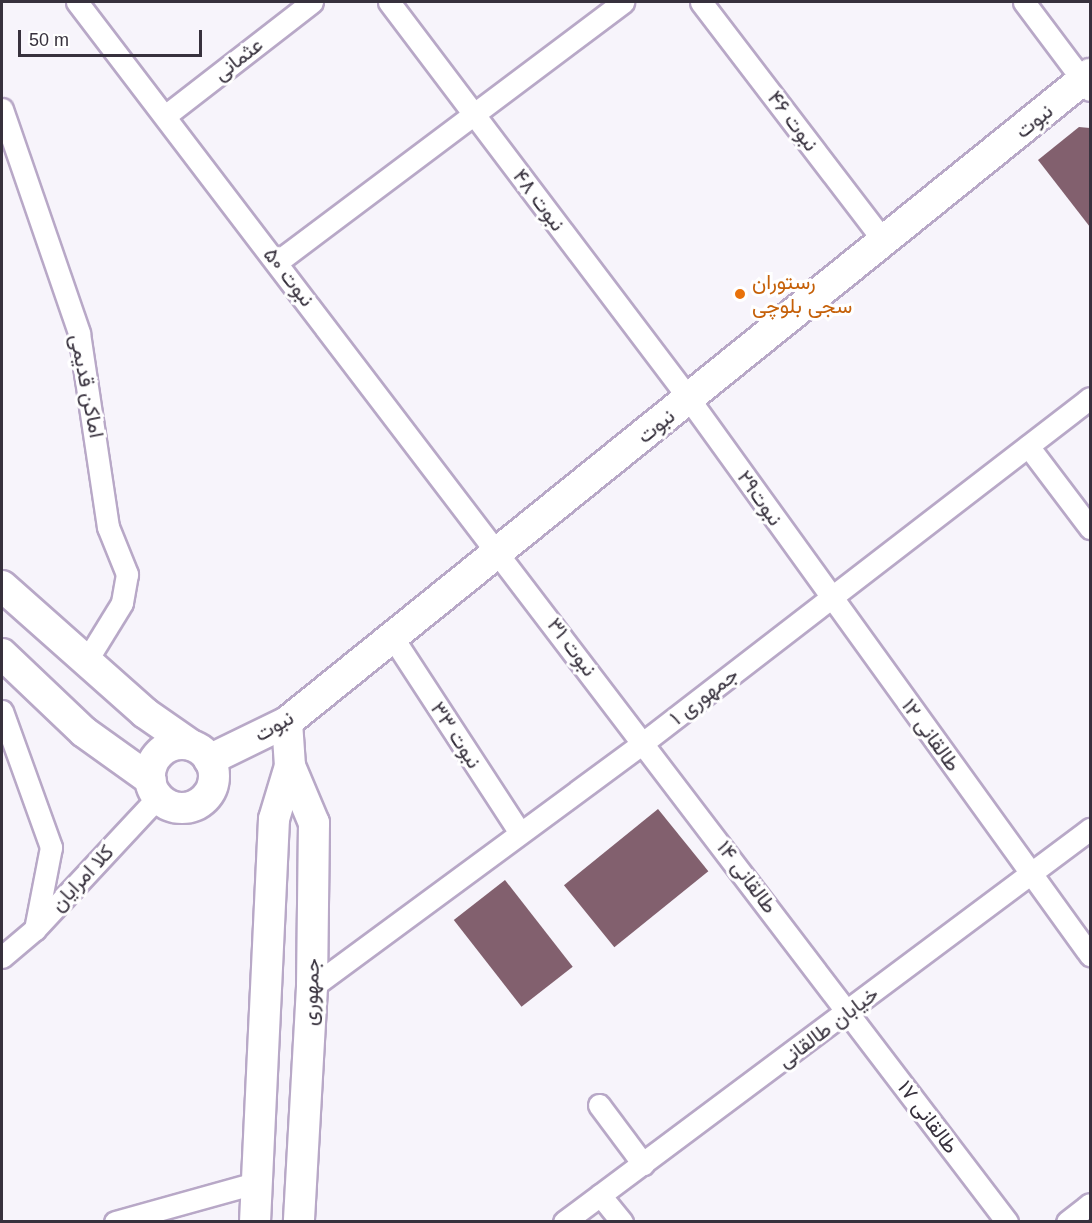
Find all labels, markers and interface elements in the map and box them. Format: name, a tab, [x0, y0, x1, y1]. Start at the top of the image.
scale bar	[21, 18, 206, 56]
text: 50 m	[29, 30, 69, 50]
street label: عثمانی	[208, 32, 268, 86]
street label: نبوت ۴۶	[762, 86, 824, 156]
street label: نبوت	[1010, 98, 1058, 144]
street label: نبوت ۴۸	[508, 164, 570, 236]
street label: نبوت ۵۰	[258, 242, 320, 312]
place label: رستوران سجی بلوچی	[752, 269, 852, 319]
marker: رستوران سجی بلوچی	[733, 287, 747, 301]
street label: اماکن قدیمی	[65, 332, 109, 440]
street label: نبوت	[632, 403, 680, 449]
street label: نبوت۲۹	[732, 465, 788, 531]
street label: نبوت ۳۱	[542, 613, 602, 681]
street label: جمهوری ۱	[665, 662, 743, 730]
street label: طالقانی ۱۲	[896, 694, 966, 776]
street label: نبوت ۳۳	[425, 697, 487, 773]
street label: نبوت	[250, 705, 298, 747]
street label: طالقانی ۱۴	[711, 836, 783, 918]
street label: کلا امرایان	[45, 840, 119, 916]
street label: جمهوری	[297, 958, 325, 1026]
street label: خیابان طالقانی	[773, 981, 883, 1073]
street label: طالقانی ۱۷	[892, 1075, 964, 1159]

